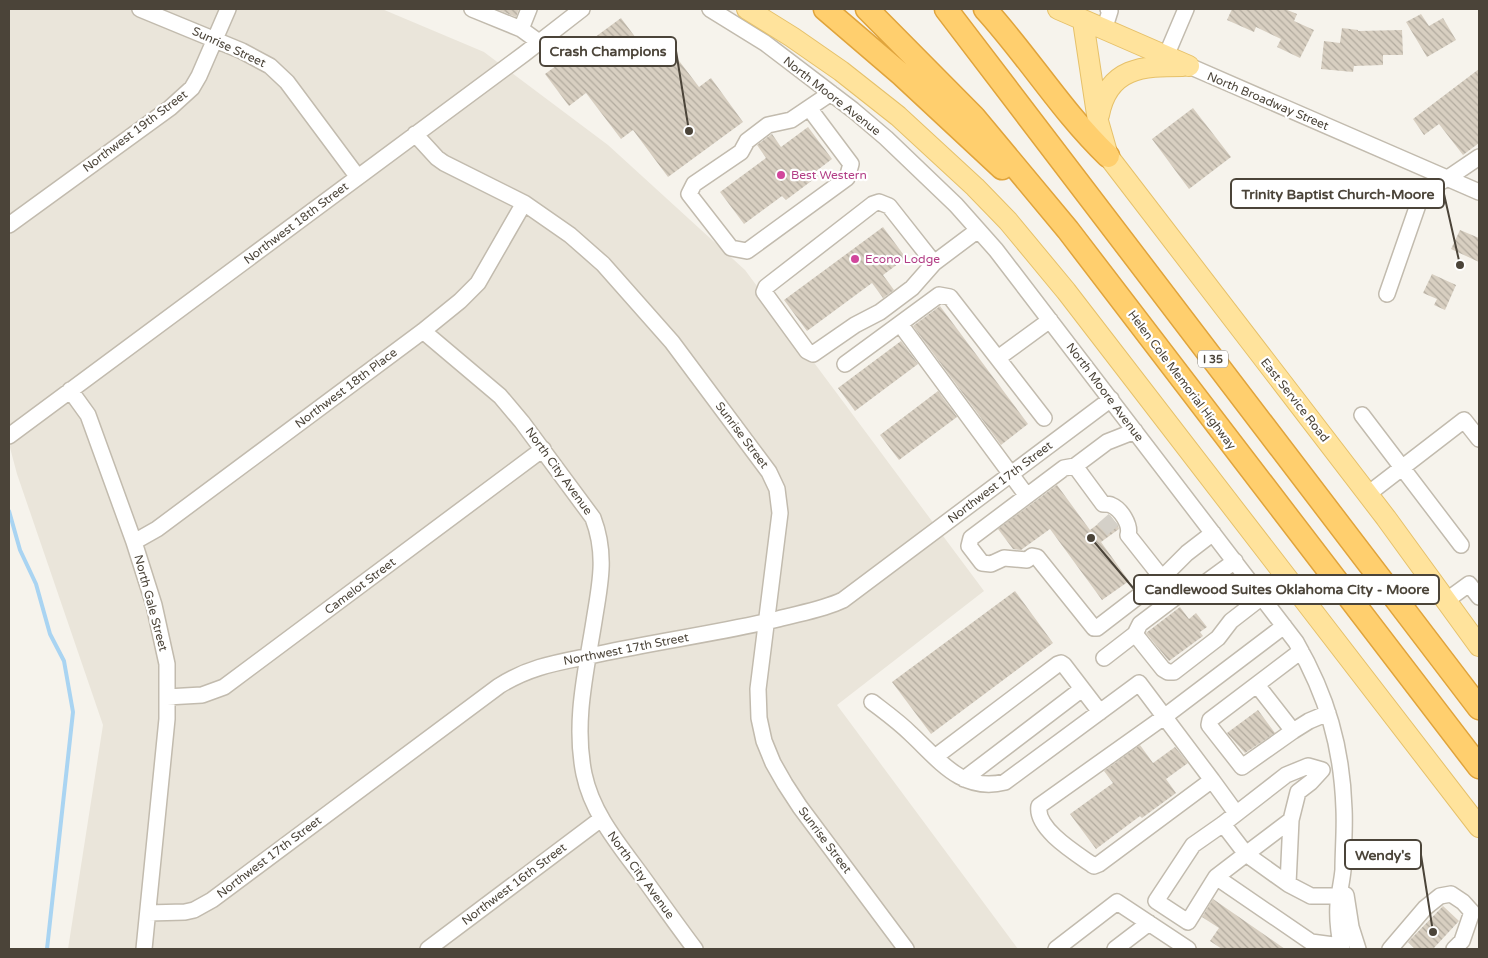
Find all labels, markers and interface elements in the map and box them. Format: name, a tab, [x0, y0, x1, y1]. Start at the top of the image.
street label: Sunrise Street	[190, 24, 268, 70]
callout: Crash Champions	[540, 37, 676, 66]
text: Crash Champions	[550, 43, 667, 60]
street label: North Moore Avenue	[781, 54, 884, 138]
street label: North Broadway Street	[1205, 69, 1331, 133]
street label: Northwest 19th Street	[80, 87, 190, 175]
place label: Best Western	[791, 168, 867, 182]
marker: Best Western	[775, 169, 787, 181]
street label: Northwest 18th Street	[241, 179, 351, 267]
callout: Trinity Baptist Church-Moore	[1231, 179, 1444, 208]
text: Trinity Baptist Church-Moore	[1241, 186, 1434, 203]
place label: Econo Lodge	[865, 252, 940, 266]
marker: Econo Lodge	[849, 253, 861, 265]
street label: Helen Cole Memorial Highway	[1125, 308, 1239, 453]
street label: North Moore Avenue	[1063, 340, 1147, 444]
street label: Northwest 18th Place	[292, 345, 400, 431]
road number: I 35	[1198, 350, 1228, 368]
street label: East Service Road	[1258, 355, 1332, 445]
street label: Sunrise Street	[713, 399, 772, 471]
street label: North City Avenue	[523, 425, 596, 518]
street label: Northwest 17th Street	[945, 438, 1055, 526]
street label: North Gale Street	[131, 553, 171, 653]
street label: Camelot Street	[322, 555, 399, 617]
callout: Candlewood Suites Oklahoma City - Moore	[1134, 575, 1439, 604]
text: Candlewood Suites Oklahoma City - Moore	[1145, 581, 1430, 598]
street label: Northwest 17th Street	[562, 630, 690, 668]
street label: Sunrise Street	[796, 804, 855, 876]
street label: Northwest 17th Street	[214, 813, 324, 901]
street label: North City Avenue	[605, 829, 678, 922]
street label: Northwest 16th Street	[459, 840, 569, 928]
callout: Wendy's	[1345, 840, 1421, 869]
text: Wendy's	[1355, 847, 1411, 864]

